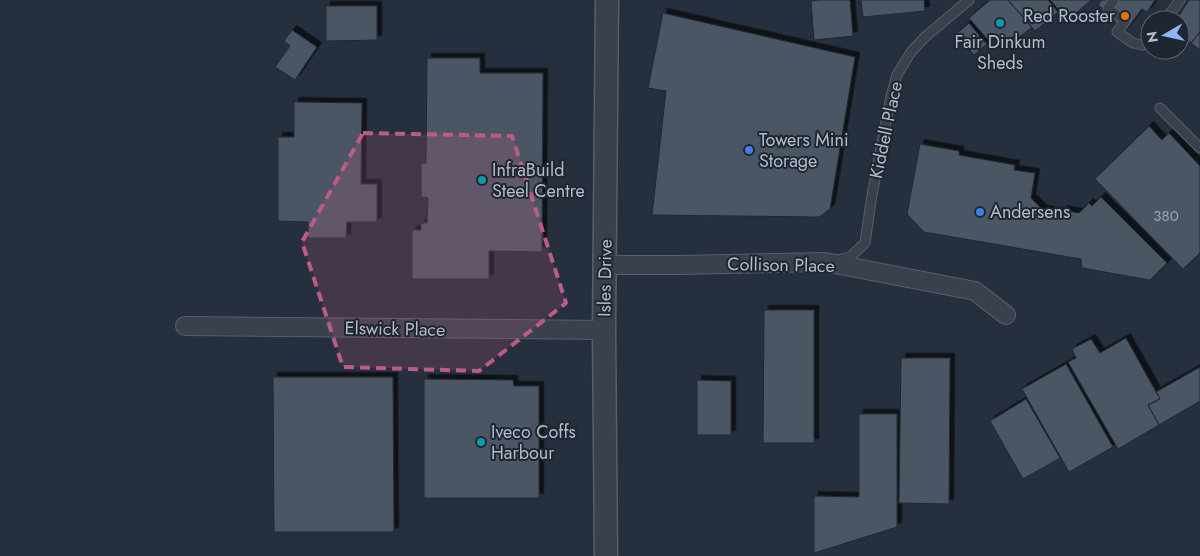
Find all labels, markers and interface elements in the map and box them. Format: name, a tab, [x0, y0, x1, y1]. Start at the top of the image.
place label: Red Rooster	[1023, 3, 1116, 29]
marker: Red Rooster	[1119, 10, 1131, 22]
north arrow	[1140, 10, 1190, 60]
marker: Fair Dinkum Sheds	[994, 17, 1006, 29]
place label: Fair Dinkum Sheds	[955, 29, 1045, 76]
text: N	[1141, 30, 1163, 44]
street label: Kiddell Place	[863, 79, 909, 181]
place label: Towers Mini Storage	[759, 127, 849, 174]
marker: Towers Mini Storage	[743, 144, 755, 156]
place label: InfraBuild Steel Centre	[492, 157, 585, 204]
marker: InfraBuild Steel Centre	[476, 174, 488, 186]
place label: Andersens	[990, 199, 1070, 225]
house number: 380	[1153, 205, 1179, 227]
marker: Andersens	[974, 206, 986, 218]
street label: Isles Drive	[591, 239, 619, 317]
street label: Collison Place	[727, 251, 835, 279]
street label: Elswick Place	[344, 315, 446, 343]
place label: Iveco Coffs Harbour	[491, 419, 576, 466]
marker: Iveco Coffs Harbour	[475, 436, 487, 448]

